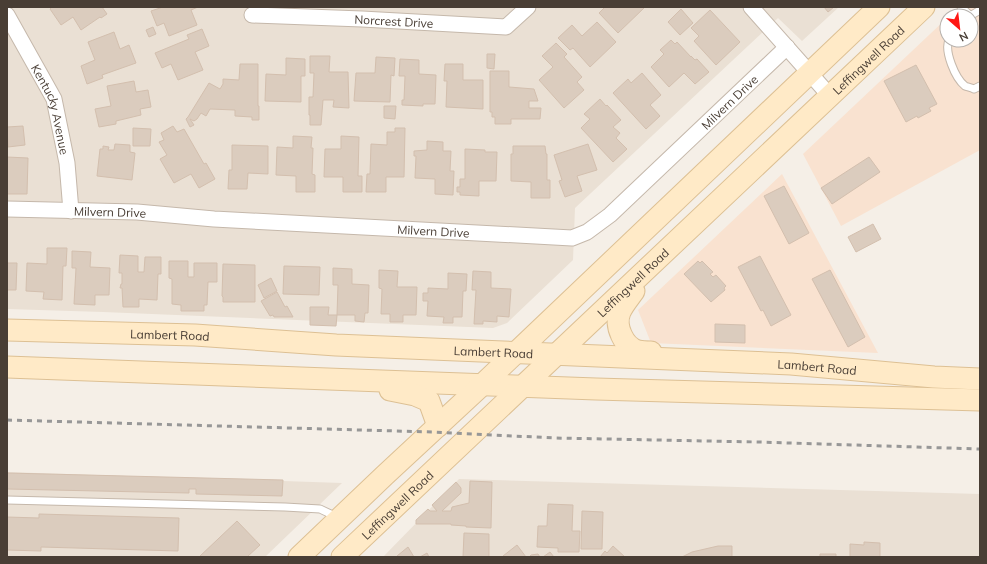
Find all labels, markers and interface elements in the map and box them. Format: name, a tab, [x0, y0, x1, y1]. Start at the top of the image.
north arrow	[939, 8, 979, 48]
street label: Norcrest Drive	[354, 11, 434, 30]
street label: Leffingwell Road	[829, 22, 907, 97]
text: N	[957, 29, 971, 45]
street label: Kentucky Avenue	[28, 61, 73, 156]
street label: Milvern Drive	[698, 71, 761, 132]
street label: Milvern Drive	[74, 203, 147, 220]
street label: Milvern Drive	[397, 221, 470, 240]
street label: Leffingwell Road	[594, 245, 672, 320]
street label: Lambert Road	[130, 326, 210, 344]
street label: Lambert Road	[453, 342, 533, 361]
street label: Lambert Road	[777, 356, 857, 377]
street label: Leffingwell Road	[358, 467, 436, 542]

